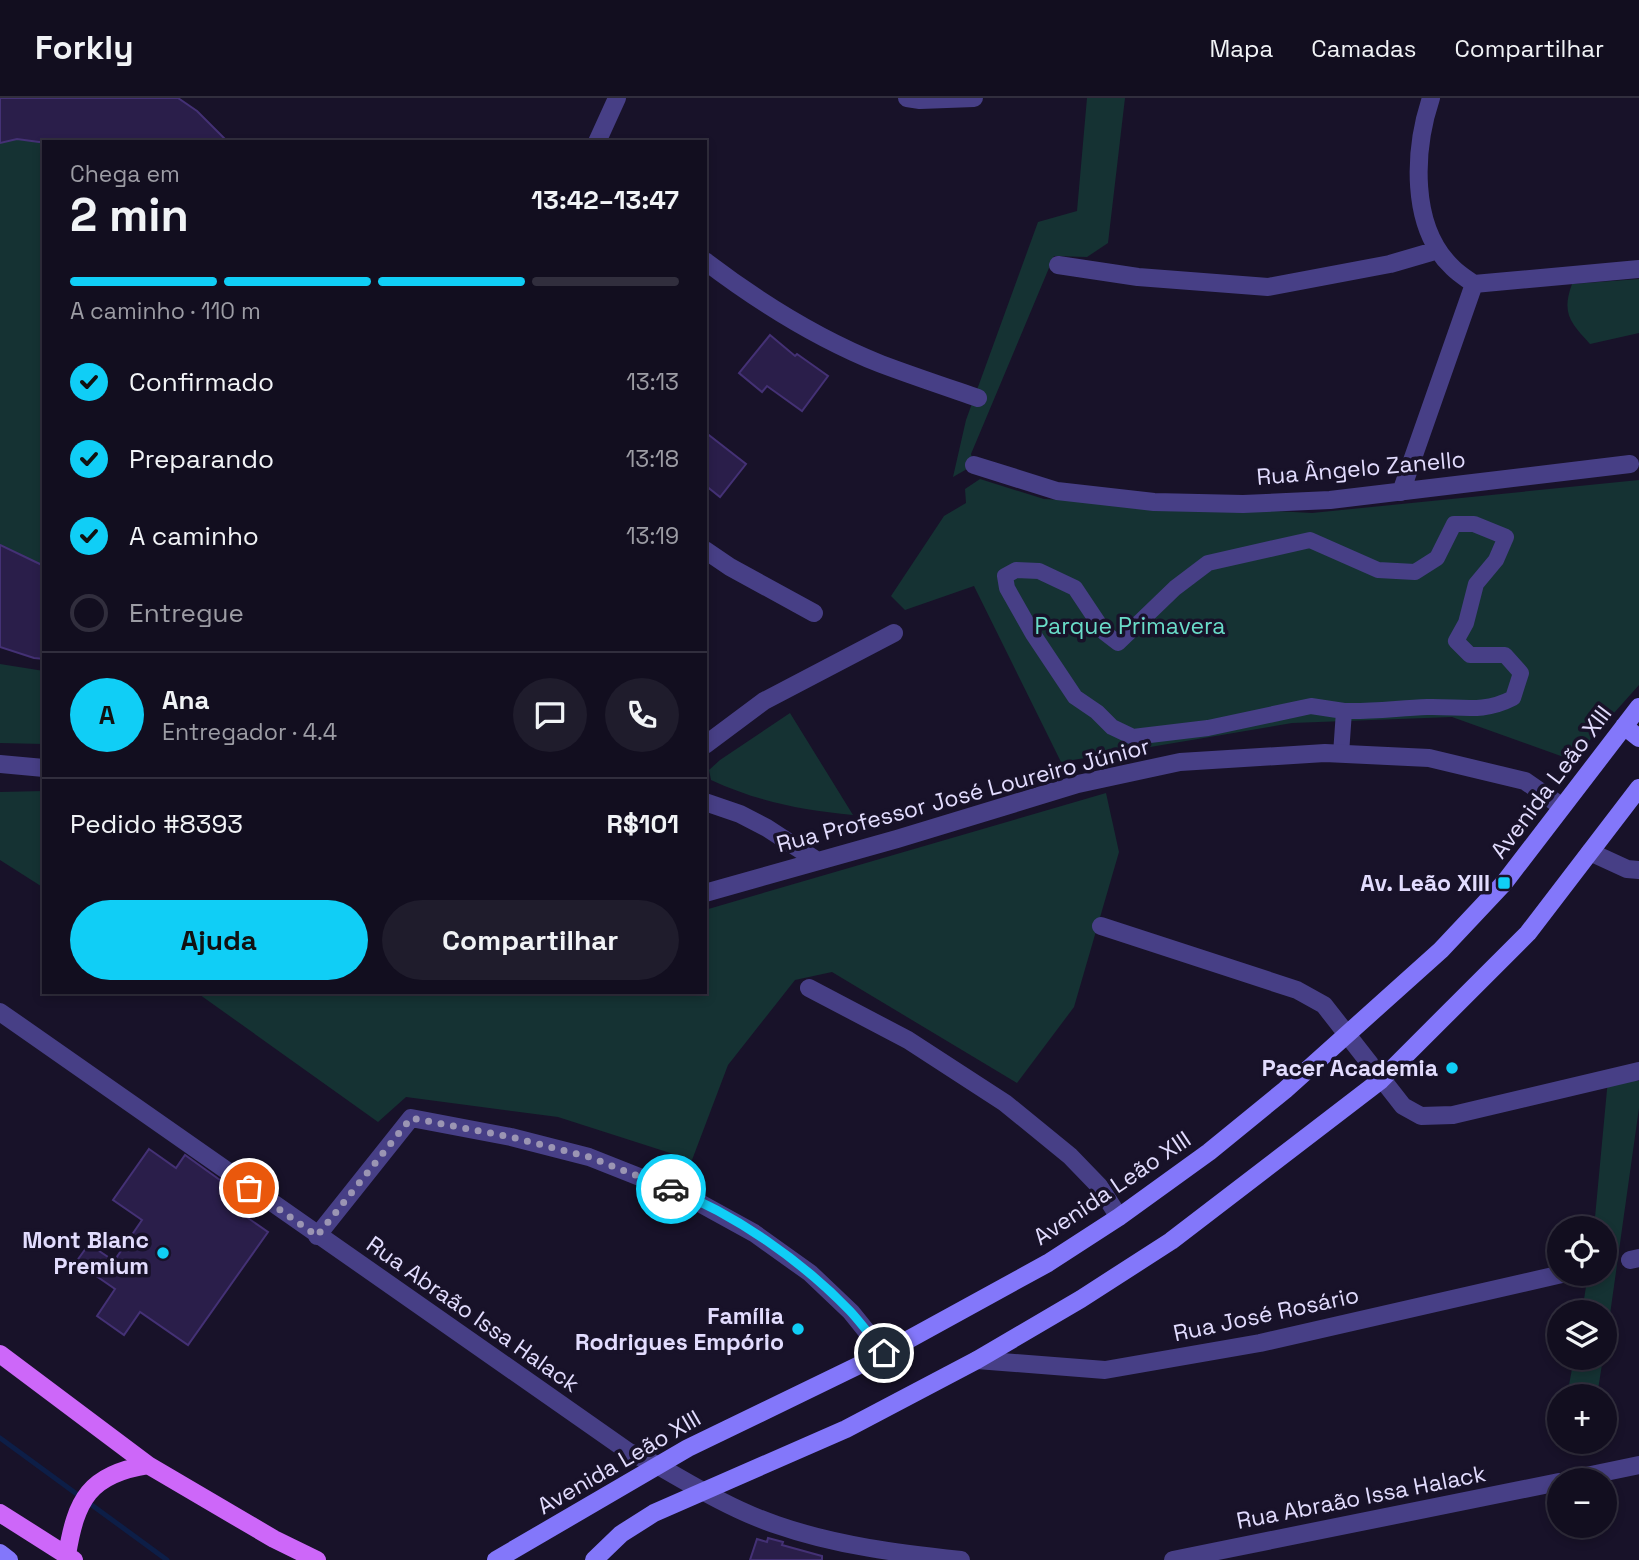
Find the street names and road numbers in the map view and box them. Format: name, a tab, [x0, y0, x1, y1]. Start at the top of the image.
street label: Rua Ângelo Zanello	[1255, 444, 1467, 492]
street label: Avenida Leão XIII	[1484, 700, 1618, 864]
street label: Rua Professor José Loureiro Júnior	[773, 731, 1153, 859]
street label: Avenida Leão XIII	[1027, 1124, 1197, 1252]
street label: Rua Abraão Issa Halack	[361, 1229, 585, 1399]
street label: Rua José Rosário	[1170, 1280, 1362, 1348]
street label: Avenida Leão XIII	[532, 1403, 706, 1521]
street label: Rua Abraão Issa Halack	[1234, 1458, 1488, 1536]

